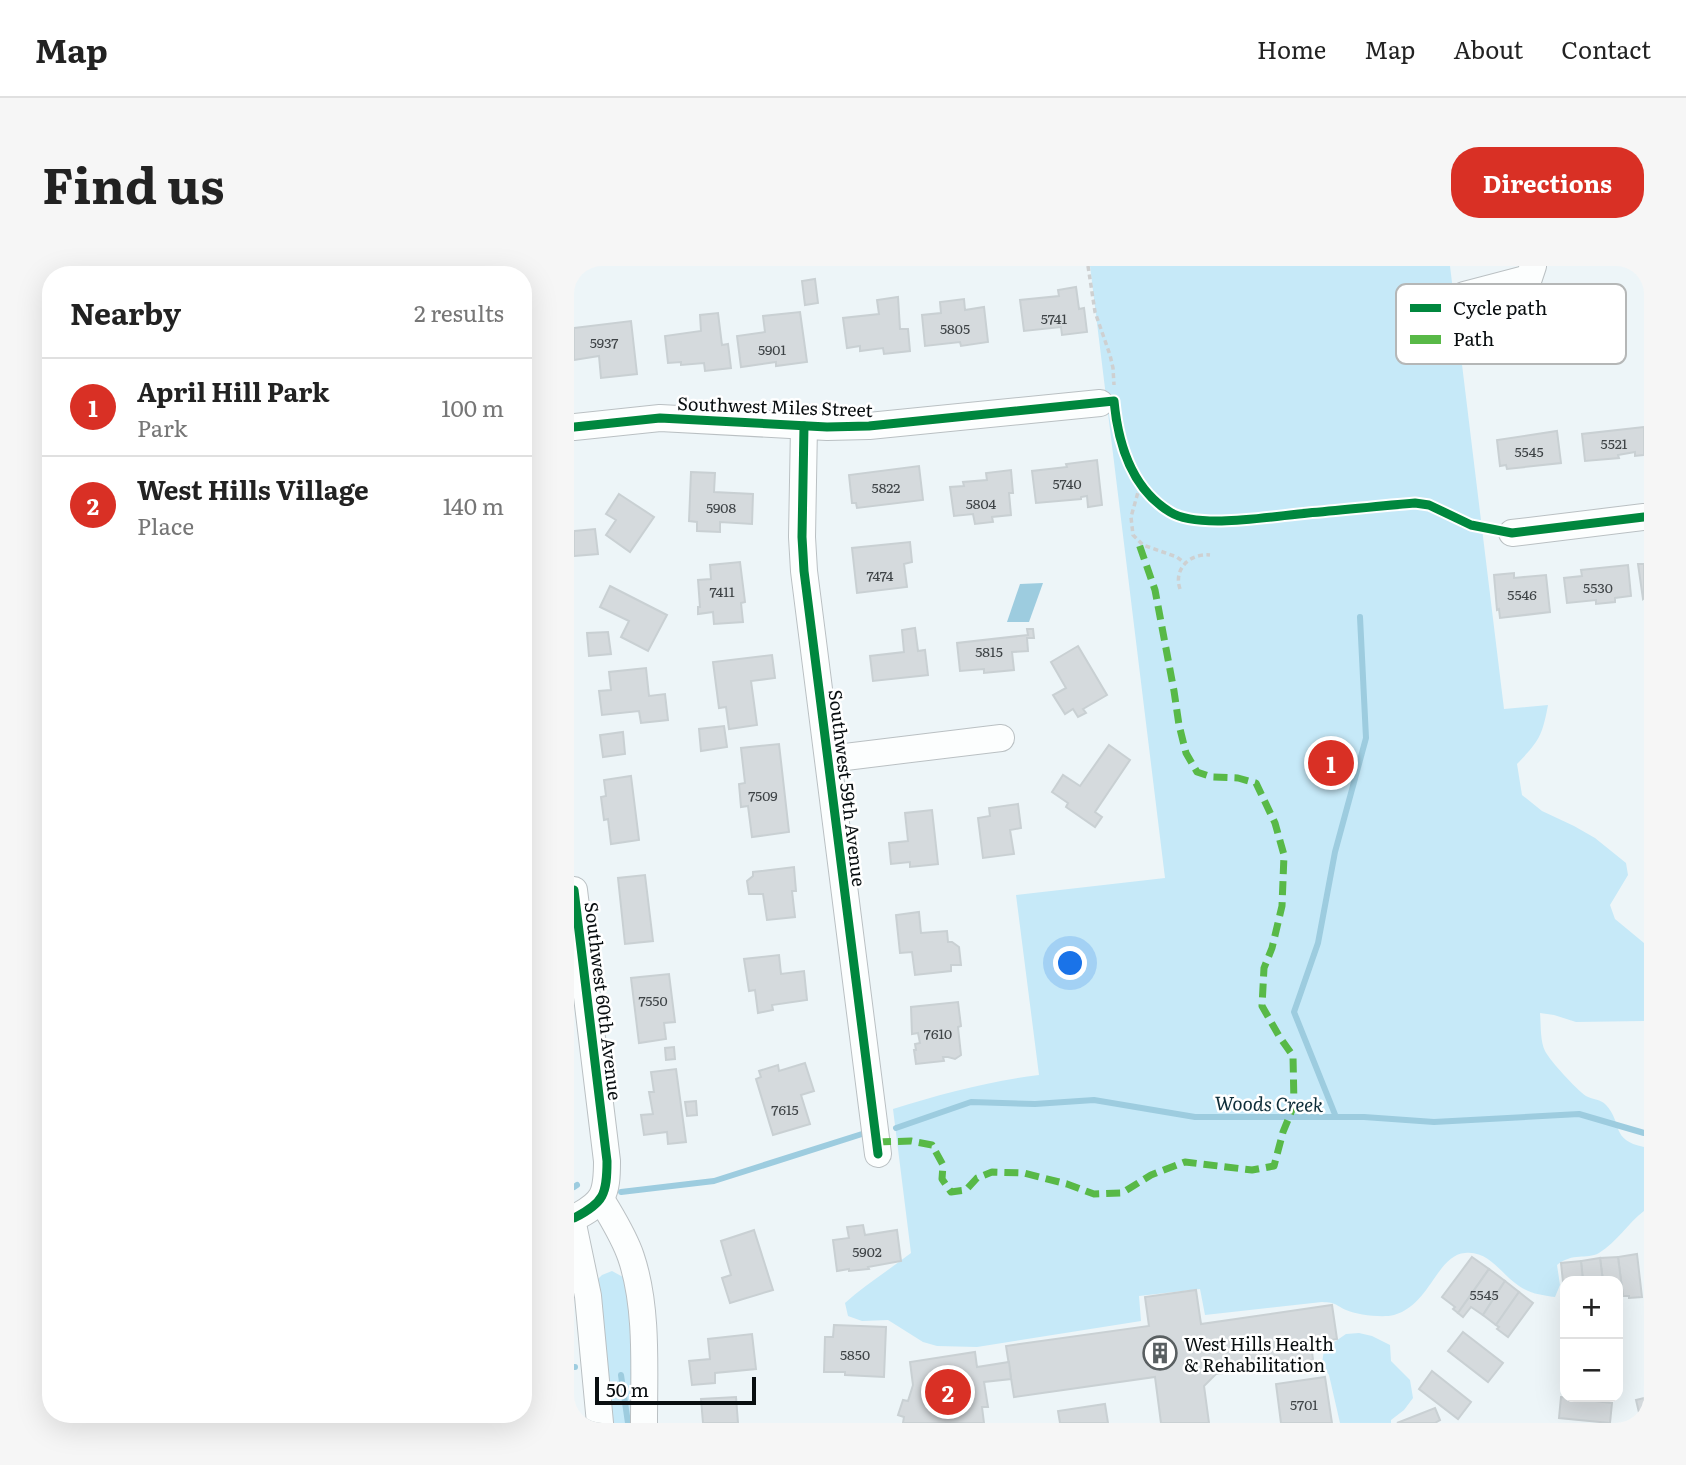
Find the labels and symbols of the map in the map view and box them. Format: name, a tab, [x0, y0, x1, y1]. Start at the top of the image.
legend	[1396, 284, 1626, 364]
text: Cycle path	[1453, 293, 1547, 321]
house number: 5741	[1041, 308, 1068, 328]
house number: 5805	[940, 318, 970, 338]
text: Path	[1453, 324, 1494, 352]
house number: 5937	[590, 332, 618, 352]
house number: 5901	[758, 339, 786, 359]
street label: Southwest Miles Street	[677, 389, 874, 423]
house number: 5521	[1601, 433, 1628, 453]
house number: 5545	[1514, 441, 1544, 461]
house number: 5740	[1053, 473, 1081, 493]
house number: 5822	[872, 477, 900, 497]
house number: 5804	[966, 493, 997, 513]
house number: 5908	[706, 497, 736, 517]
house number: 7474	[866, 565, 894, 585]
house number: 5530	[1583, 577, 1613, 597]
house number: 7411	[709, 581, 735, 601]
house number: 5546	[1507, 584, 1537, 604]
house number: 5815	[975, 641, 1003, 661]
street label: Southwest 59th Avenue	[823, 688, 873, 888]
pin: 1	[1308, 737, 1354, 789]
house number: 7509	[748, 785, 778, 805]
street label: Southwest 60th Avenue	[578, 900, 630, 1102]
your location	[1053, 946, 1087, 980]
house number: 7550	[638, 990, 668, 1010]
house number: 7610	[924, 1023, 952, 1043]
water label: Woods Creek	[1214, 1088, 1324, 1118]
house number: 7615	[771, 1099, 799, 1119]
house number: 5902	[852, 1241, 882, 1261]
house number: 5545	[1469, 1284, 1499, 1304]
place label: West Hills Health & Rehabilitation	[1184, 1330, 1334, 1378]
building icon: West Hills Health & Rehabilitation	[1141, 1334, 1179, 1372]
house number: 5850	[840, 1344, 870, 1364]
pin: 2	[925, 1366, 971, 1418]
scale bar	[595, 1374, 756, 1406]
house number: 5701	[1290, 1394, 1318, 1414]

